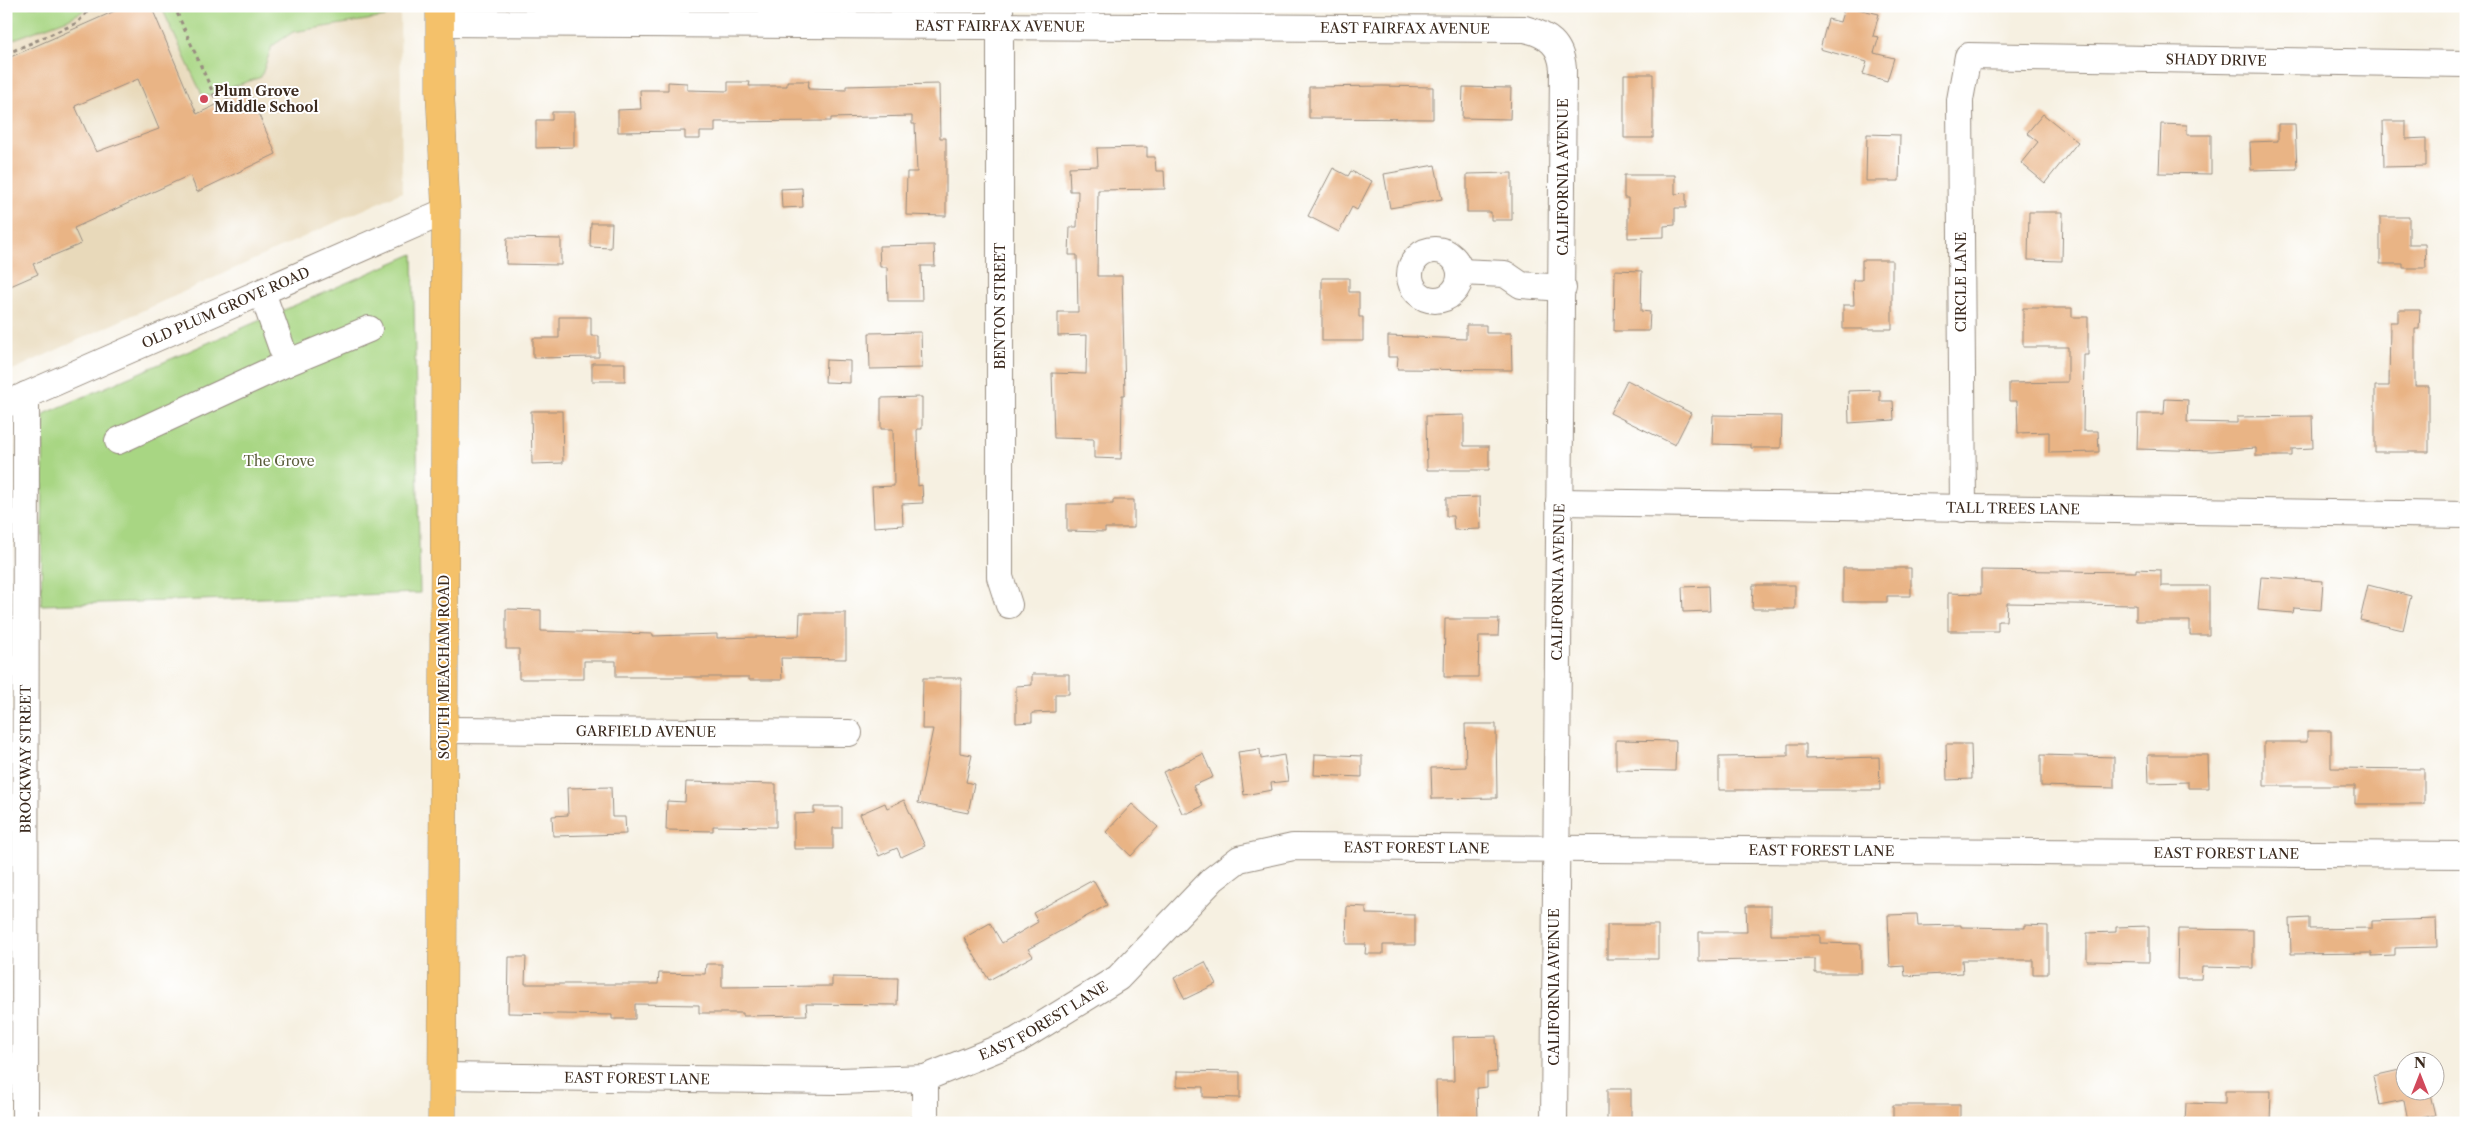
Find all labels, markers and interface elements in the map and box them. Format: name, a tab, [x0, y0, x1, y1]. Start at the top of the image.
street label: EAST FAIRFAX AVENUE	[915, 17, 1085, 36]
street label: EAST FAIRFAX AVENUE	[1320, 19, 1490, 38]
street label: SHADY DRIVE	[2166, 50, 2267, 70]
place label: Plum Grove Middle School	[214, 82, 318, 116]
marker: Plum Grove Middle School	[198, 93, 210, 105]
street label: CALIFORNIA AVENUE	[1554, 98, 1572, 256]
street label: CIRCLE LANE	[1952, 232, 1970, 332]
street label: BENTON STREET	[991, 242, 1009, 370]
street label: OLD PLUM GROVE ROAD	[139, 263, 313, 352]
park label: The Grove	[243, 452, 315, 470]
street label: TALL TREES LANE	[1946, 499, 2080, 518]
street label: CALIFORNIA AVENUE	[1548, 503, 1568, 661]
street label: SOUTH MEACHAM ROAD	[435, 575, 453, 759]
street label: BROCKWAY STREET	[16, 684, 35, 833]
street label: GARFIELD AVENUE	[576, 722, 716, 741]
street label: EAST FOREST LANE	[1344, 838, 1489, 857]
street label: EAST FOREST LANE	[1749, 841, 1894, 860]
street label: EAST FOREST LANE	[2154, 844, 2299, 863]
street label: CALIFORNIA AVENUE	[1545, 908, 1563, 1066]
street label: EAST FOREST LANE	[976, 977, 1111, 1064]
north arrow	[2394, 1052, 2444, 1102]
text: N	[2414, 1054, 2426, 1072]
street label: EAST FOREST LANE	[564, 1069, 710, 1088]

